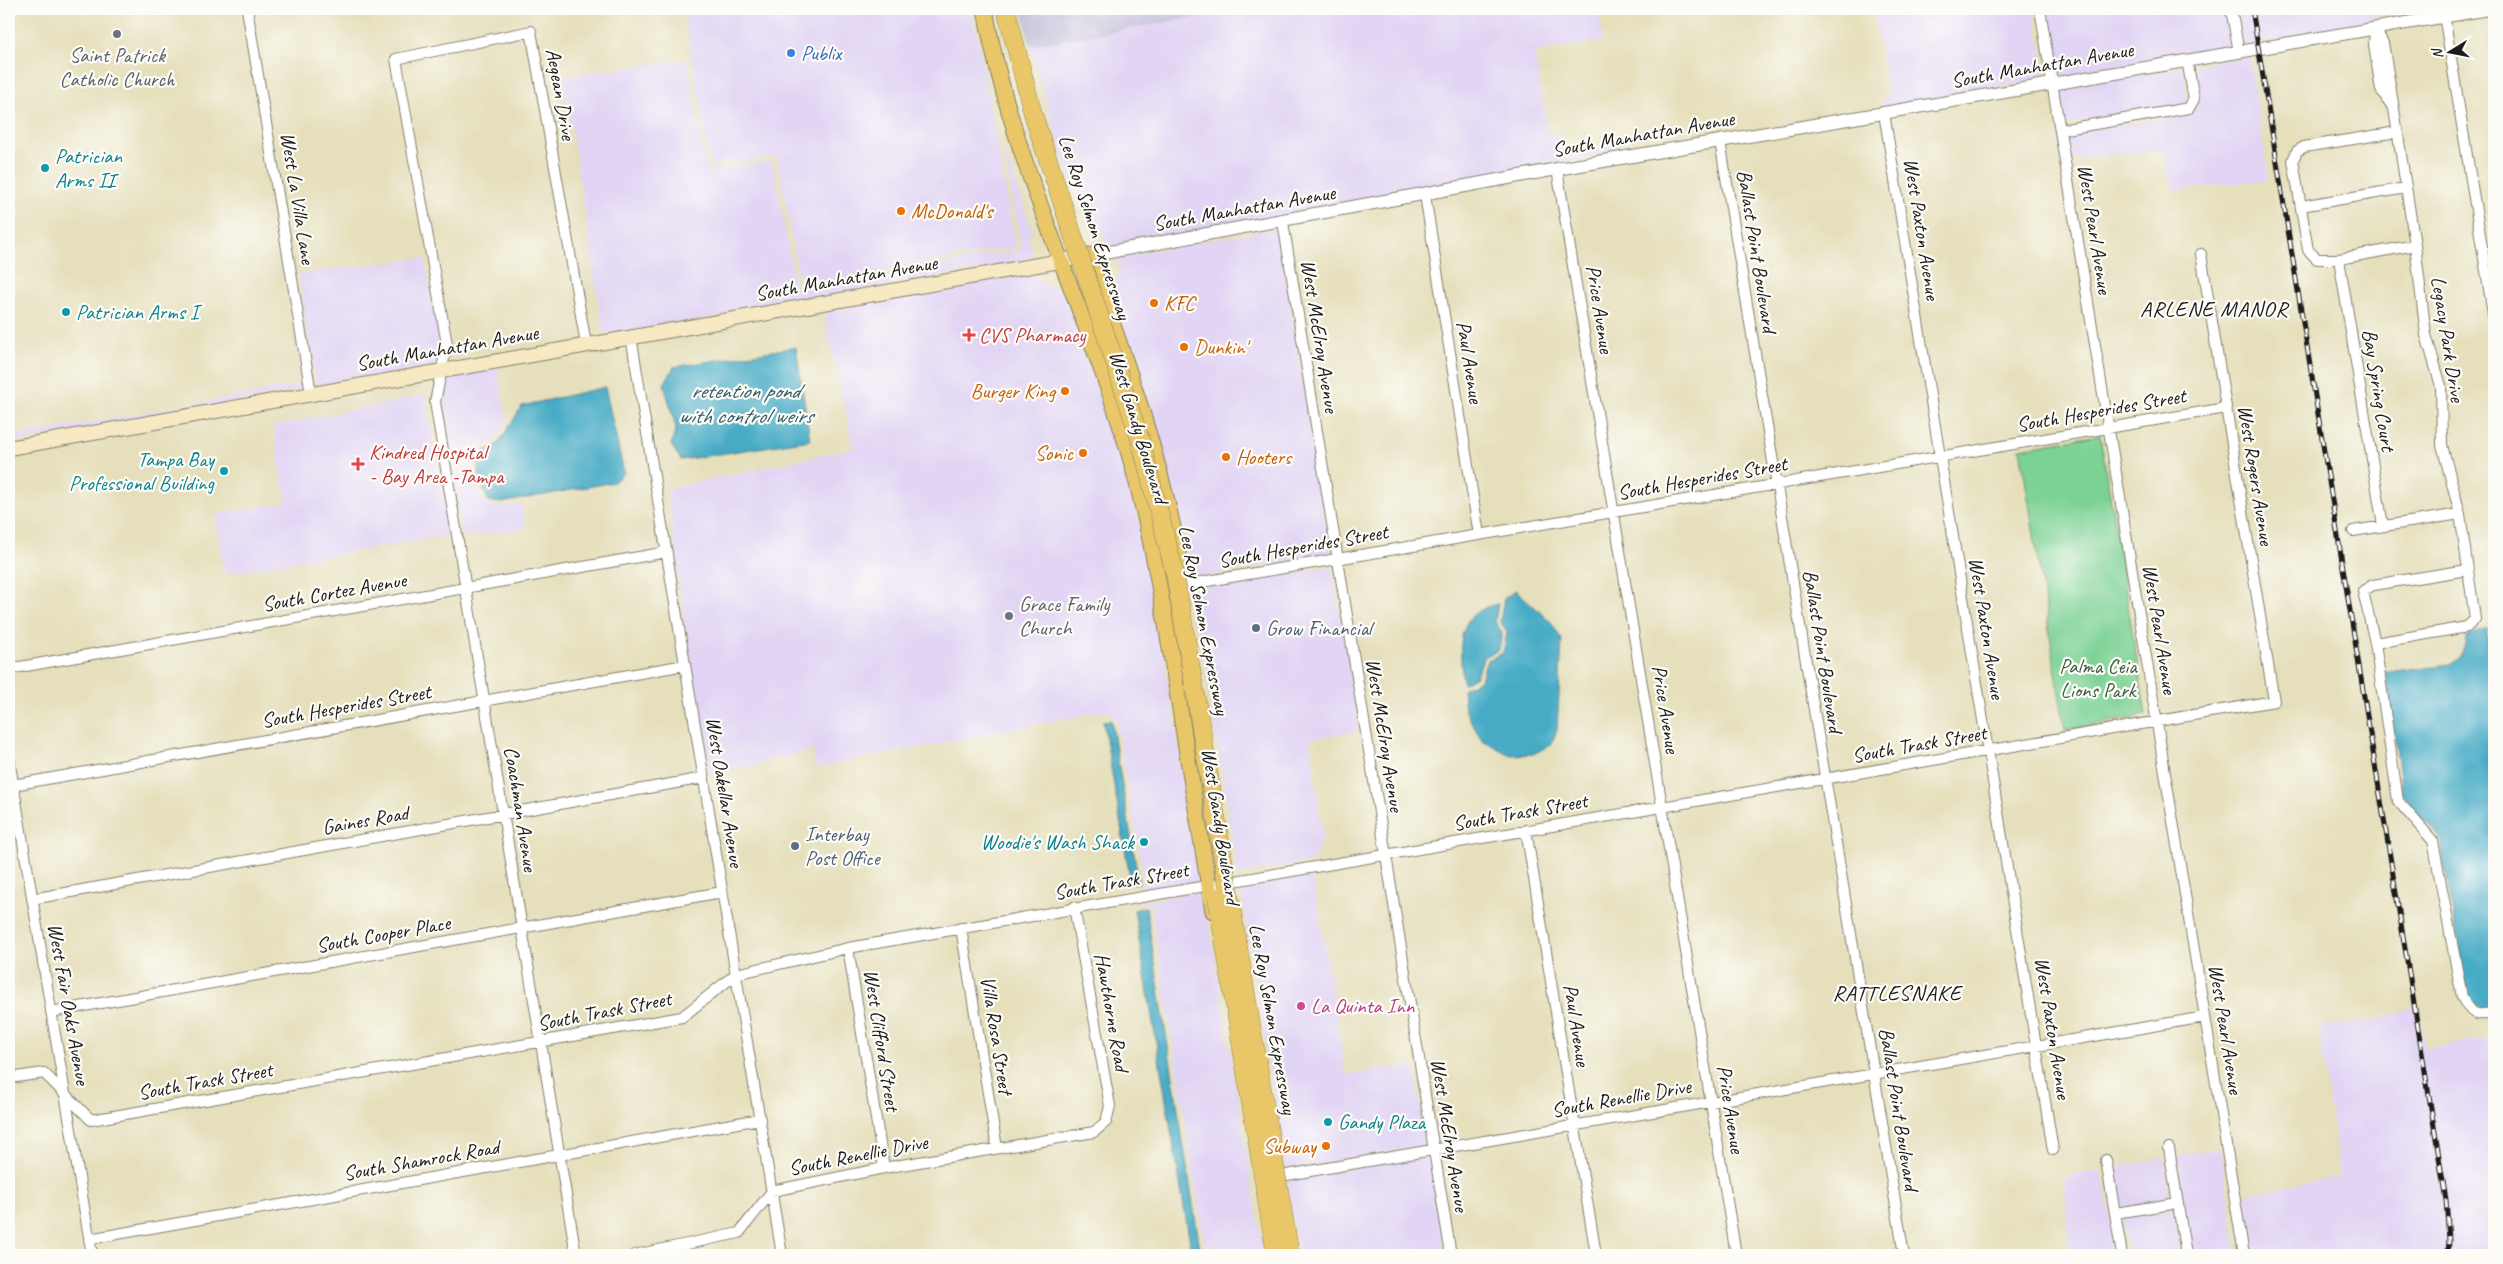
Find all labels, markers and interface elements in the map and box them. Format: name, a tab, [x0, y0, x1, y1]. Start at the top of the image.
marker: Saint Patrick Catholic Church	[111, 28, 123, 40]
north arrow	[2426, 28, 2476, 78]
street label: South Manhattan Avenue	[1949, 36, 2136, 94]
place label: Publix	[801, 40, 843, 66]
place label: Saint Patrick Catholic Church	[60, 42, 176, 92]
street label: Aegean Drive	[540, 46, 582, 143]
text: N	[2428, 46, 2447, 60]
marker: Publix	[785, 47, 797, 59]
street label: South Manhattan Avenue	[1550, 105, 1737, 163]
street label: West La Villa Lane	[275, 130, 321, 267]
street label: Lee Roy Selmon Expressway	[1053, 131, 1138, 324]
place label: Patrician Arms II	[55, 143, 122, 193]
street label: West Paxton Avenue	[1898, 156, 1946, 303]
marker: Patrician Arms II	[39, 162, 51, 174]
street label: West Pearl Avenue	[2072, 162, 2118, 297]
street label: Ballast Point Boulevard	[1731, 168, 1783, 338]
street label: South Manhattan Avenue	[1151, 179, 1338, 237]
place label: McDonald's	[911, 198, 994, 224]
marker: McDonald's	[895, 205, 907, 217]
street label: South Manhattan Avenue	[753, 249, 940, 307]
street label: West McElroy Avenue	[1295, 258, 1345, 416]
street label: Price Avenue	[1580, 263, 1620, 356]
street label: Legacy Park Drive	[2425, 274, 2471, 405]
place label: KFC	[1164, 290, 1197, 316]
district label: ARLENE MANOR	[2140, 295, 2290, 323]
marker: KFC	[1148, 297, 1160, 309]
place label: Patrician Arms I	[76, 299, 203, 325]
marker: Patrician Arms I	[60, 306, 72, 318]
street label: South Manhattan Avenue	[354, 319, 541, 377]
street label: Paul Avenue	[1451, 319, 1490, 406]
place label: CVS Pharmacy	[979, 322, 1087, 348]
street label: Bay Spring Court	[2357, 327, 2402, 455]
marker: CVS Pharmacy	[963, 329, 975, 341]
place label: Dunkin'	[1194, 334, 1251, 360]
marker: Dunkin'	[1178, 341, 1190, 353]
street label: West Gandy Boulevard	[1103, 348, 1175, 509]
water label: retention pond with control weirs	[678, 377, 815, 430]
place label: Burger King	[971, 378, 1057, 404]
street label: South Hesperides Street	[2014, 382, 2190, 438]
marker: Burger King	[1059, 385, 1071, 397]
street label: West Rogers Avenue	[2232, 403, 2280, 548]
place label: Kindred Hospital - Bay Area -Tampa	[369, 439, 505, 489]
place label: Sonic	[1035, 440, 1075, 466]
place label: Hooters	[1236, 444, 1293, 470]
place label: Tampa Bay Professional Building	[69, 446, 216, 496]
marker: Sonic	[1077, 447, 1089, 459]
street label: South Hesperides Street	[1615, 450, 1791, 506]
marker: Hooters	[1220, 451, 1232, 463]
marker: Kindred Hospital - Bay Area -Tampa	[351, 457, 365, 471]
marker: Tampa Bay Professional Building	[218, 465, 230, 477]
street label: South Hesperides Street	[1216, 518, 1392, 574]
street label: Lee Roy Selmon Expressway	[1173, 523, 1235, 719]
street label: West Paxton Avenue	[1963, 555, 2011, 702]
street label: West Pearl Avenue	[2137, 562, 2183, 697]
street label: South Cortez Avenue	[260, 566, 410, 617]
street label: Ballast Point Boulevard	[1797, 568, 1849, 738]
place label: Grace Family Church	[1019, 591, 1111, 641]
marker: Grace Family Church	[1003, 610, 1015, 622]
place label: Grow Financial	[1266, 615, 1375, 641]
marker: Grow Financial	[1250, 622, 1262, 634]
park label: Palma Ceia Lions Park	[2059, 653, 2138, 703]
street label: West McElroy Avenue	[1360, 657, 1410, 815]
street label: Price Avenue	[1646, 663, 1686, 756]
street label: South Hesperides Street	[259, 678, 435, 734]
street label: West Oakellar Avenue	[700, 715, 750, 871]
street label: South Trask Street	[1850, 719, 1990, 769]
street label: Coachman Avenue	[498, 745, 544, 874]
street label: West Gandy Boulevard	[1196, 746, 1247, 909]
street label: South Trask Street	[1451, 787, 1591, 837]
street label: Gaines Road	[320, 799, 413, 840]
place label: Interbay Post Office	[805, 821, 882, 871]
place label: Woodie's Wash Shack	[981, 829, 1135, 855]
marker: Woodie's Wash Shack	[1138, 836, 1150, 848]
marker: Interbay Post Office	[789, 840, 801, 852]
street label: South Trask Street	[1052, 856, 1192, 906]
street label: South Cooper Place	[314, 909, 454, 959]
street label: West Fair Oaks Avenue	[42, 921, 96, 1089]
street label: Lee Roy Selmon Expressway	[1243, 922, 1303, 1118]
street label: Hawthorne Road	[1089, 951, 1136, 1076]
street label: West Paxton Avenue	[2029, 955, 2077, 1102]
street label: West Pearl Avenue	[2203, 962, 2249, 1097]
street label: West Clifford Street	[858, 967, 906, 1115]
street label: Villa Rosa Street	[975, 974, 1020, 1099]
district label: RATTLESNAKE	[1832, 979, 1964, 1007]
street label: Paul Avenue	[1558, 982, 1597, 1069]
street label: South Trask Street	[535, 985, 675, 1037]
place label: La Quinta Inn	[1311, 993, 1415, 1019]
marker: La Quinta Inn	[1295, 1000, 1307, 1012]
street label: Ballast Point Boulevard	[1873, 1026, 1925, 1196]
street label: South Trask Street	[136, 1056, 276, 1106]
street label: West McElroy Avenue	[1425, 1057, 1475, 1215]
street label: Price Avenue	[1711, 1063, 1751, 1156]
street label: South Renellie Drive	[1549, 1073, 1694, 1123]
place label: Gandy Plaza	[1338, 1109, 1427, 1135]
marker: Gandy Plaza	[1322, 1116, 1334, 1128]
street label: South Renellie Drive	[786, 1129, 931, 1181]
street label: South Shamrock Road	[341, 1133, 505, 1187]
place label: Subway	[1263, 1133, 1318, 1159]
marker: Subway	[1320, 1140, 1332, 1152]

